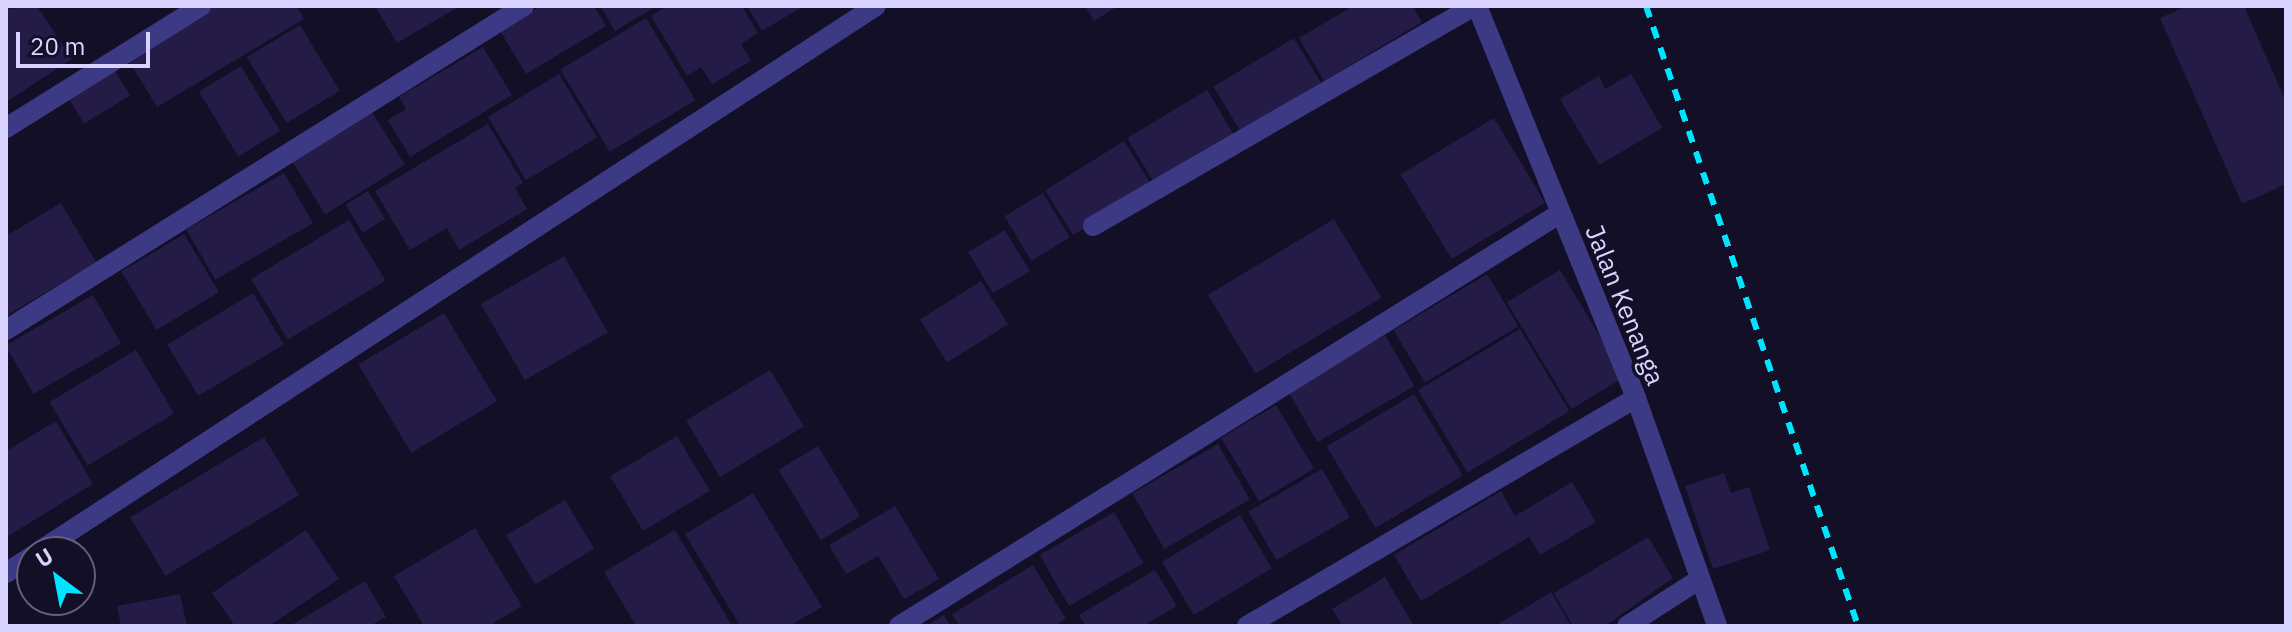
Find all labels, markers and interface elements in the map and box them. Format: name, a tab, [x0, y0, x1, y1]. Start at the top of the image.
scale bar	[20, 16, 154, 66]
text: 20 m	[30, 30, 85, 62]
street label: Jalan Kenanga	[1579, 220, 1671, 390]
north arrow	[16, 536, 96, 616]
text: U	[30, 541, 58, 573]

